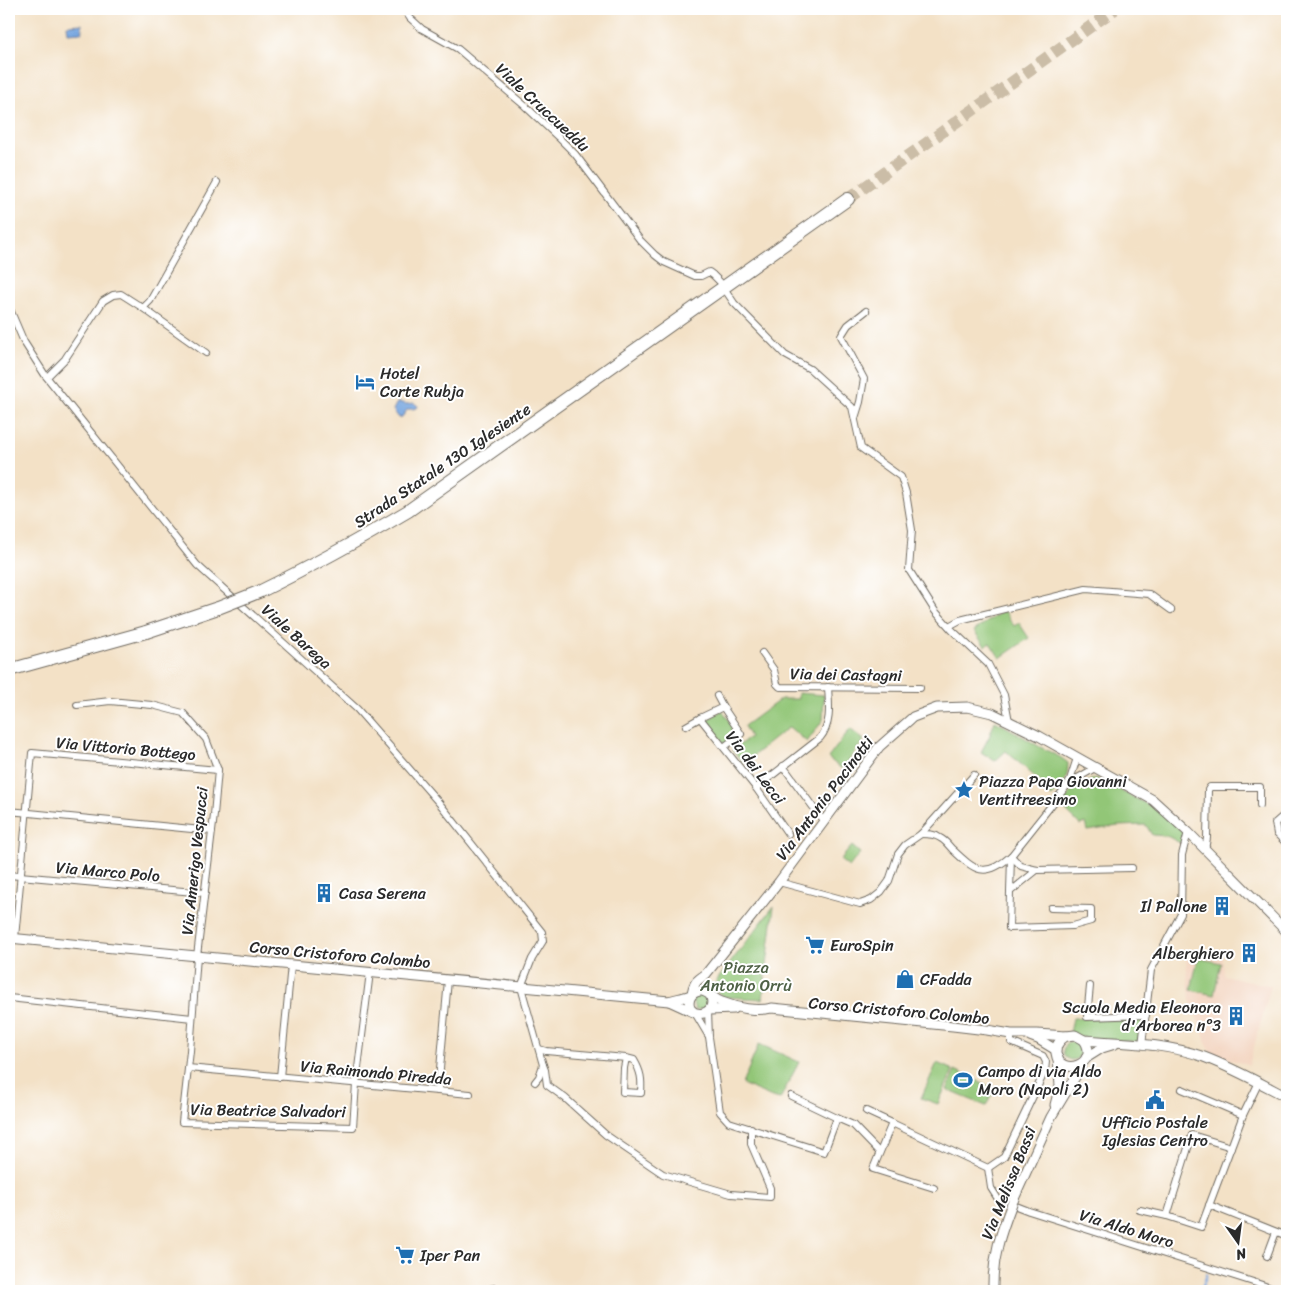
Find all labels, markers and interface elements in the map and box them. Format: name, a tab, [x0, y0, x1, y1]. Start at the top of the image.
street label: Viale Cruccueddu	[488, 55, 597, 160]
place label: Hotel Corte Rubja	[380, 359, 464, 406]
hotel icon: Hotel Corte Rubja	[354, 371, 376, 393]
street label: Strada Statale 130 Iglesiente	[348, 395, 537, 536]
street label: Viale Barega	[254, 596, 339, 676]
street label: Via dei Castagni	[790, 659, 903, 690]
street label: Via dei Lecci	[718, 724, 794, 811]
street label: Via Vittorio Bottego	[55, 728, 197, 769]
street label: Via Antonio Pacinotti	[768, 729, 881, 867]
place label: Piazza Papa Giovanni Ventitreesimo	[979, 767, 1127, 814]
place icon: Piazza Papa Giovanni Ventitreesimo	[953, 779, 975, 801]
street label: Via Amerigo Vespucci	[172, 785, 217, 936]
street label: Via Marco Polo	[55, 853, 161, 891]
place label: Casa Serena	[339, 879, 427, 908]
building icon: Casa Serena	[313, 882, 335, 904]
place label: Il Pallone	[1140, 892, 1207, 921]
building icon: Il Pallone	[1211, 895, 1233, 917]
place label: EuroSpin	[830, 931, 894, 960]
street label: Corso Cristoforo Colombo	[248, 932, 432, 977]
supermarket icon: EuroSpin	[804, 934, 826, 956]
place label: Alberghiero	[1151, 939, 1234, 968]
building icon: Alberghiero	[1238, 942, 1260, 964]
park label: Piazza Antonio Orrù	[699, 953, 792, 1000]
place label: CFadda	[920, 965, 973, 994]
shop icon: CFadda	[894, 968, 916, 990]
street label: Corso Cristoforo Colombo	[807, 988, 991, 1033]
place label: Scuola Media Eleonora d'Arborea n°3	[1062, 993, 1221, 1040]
building icon: Scuola Media Eleonora d'Arborea n°3	[1225, 1005, 1247, 1027]
street label: Via Raimondo Piredda	[299, 1051, 453, 1094]
place label: Campo di via Aldo Moro (Napoli 2)	[978, 1057, 1102, 1104]
sports icon: Campo di via Aldo Moro (Napoli 2)	[952, 1069, 974, 1091]
public building icon: Ufficio Postale Iglesias Centro	[1144, 1089, 1166, 1111]
street label: Via Beatrice Salvadori	[190, 1095, 346, 1126]
place label: Ufficio Postale Iglesias Centro	[1101, 1108, 1208, 1155]
street label: Via Melissa Bassi	[973, 1122, 1045, 1244]
street label: Via Aldo Moro	[1076, 1200, 1178, 1257]
north arrow	[1214, 1218, 1264, 1268]
place label: Iper Pan	[419, 1241, 480, 1270]
text: N	[1233, 1241, 1250, 1268]
supermarket icon: Iper Pan	[394, 1244, 416, 1266]

